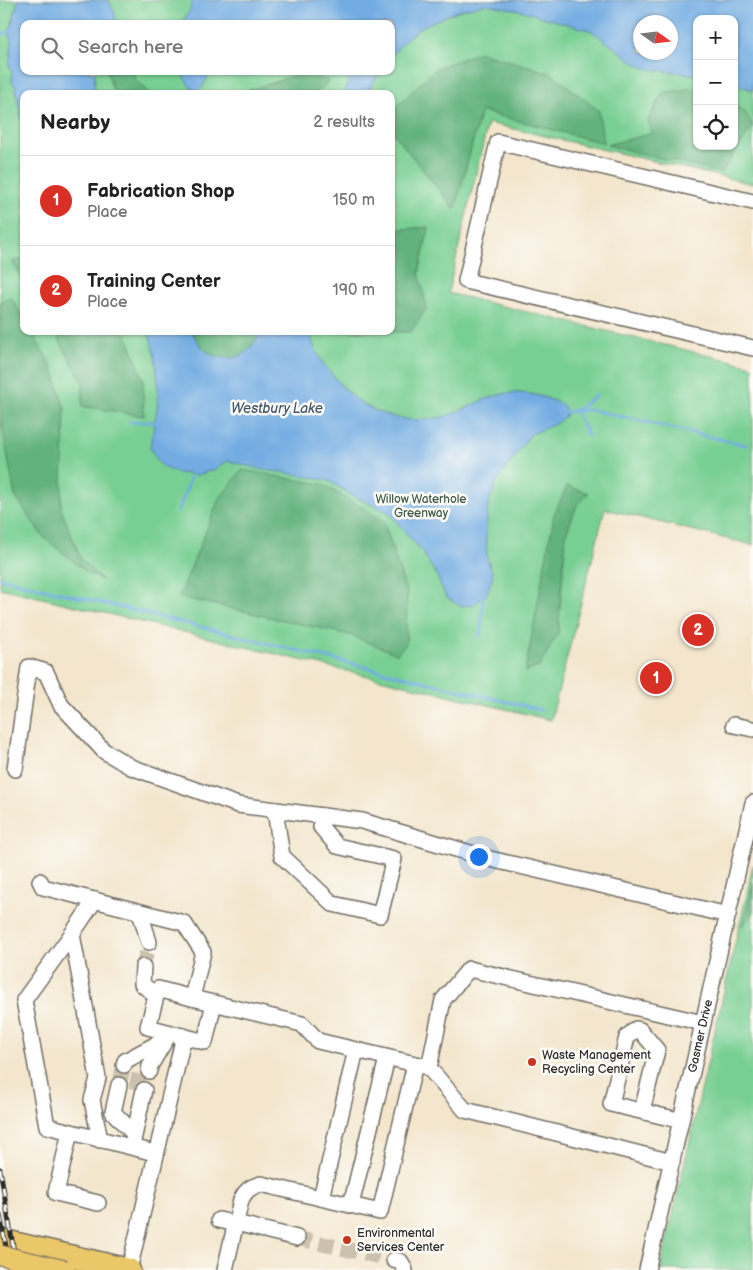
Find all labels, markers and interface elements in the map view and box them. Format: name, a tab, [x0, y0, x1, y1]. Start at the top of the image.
north arrow	[633, 15, 678, 60]
map controls	[693, 15, 738, 150]
button: +	[693, 15, 738, 60]
search box	[20, 20, 395, 75]
icon: search	[38, 34, 66, 62]
text: Search here	[78, 36, 183, 59]
button: −	[693, 60, 738, 105]
button: locate	[693, 105, 738, 150]
text: Nearby	[40, 110, 110, 135]
text: 2 results	[313, 113, 375, 132]
text: Fabrication Shop	[87, 180, 235, 203]
text: 1	[53, 191, 59, 210]
text: 150 m	[333, 191, 375, 210]
text: Place	[87, 203, 128, 222]
text: Training Center	[87, 270, 221, 293]
text: 2	[51, 281, 61, 300]
text: 190 m	[333, 281, 375, 300]
text: Place	[87, 293, 128, 312]
water label: Westbury Lake	[231, 400, 323, 417]
park label: Willow Waterhole Greenway	[376, 492, 467, 521]
pin: 2	[682, 611, 714, 649]
pin: 1	[640, 659, 672, 697]
your location	[466, 844, 492, 870]
street label: Gasmer Drive	[685, 998, 716, 1074]
place label: Waste Management Recycling Center	[542, 1048, 651, 1077]
marker: Waste Management Recycling Center	[526, 1056, 538, 1068]
place label: Environmental Services Center	[357, 1226, 445, 1255]
marker: Environmental Services Center	[341, 1234, 353, 1246]

